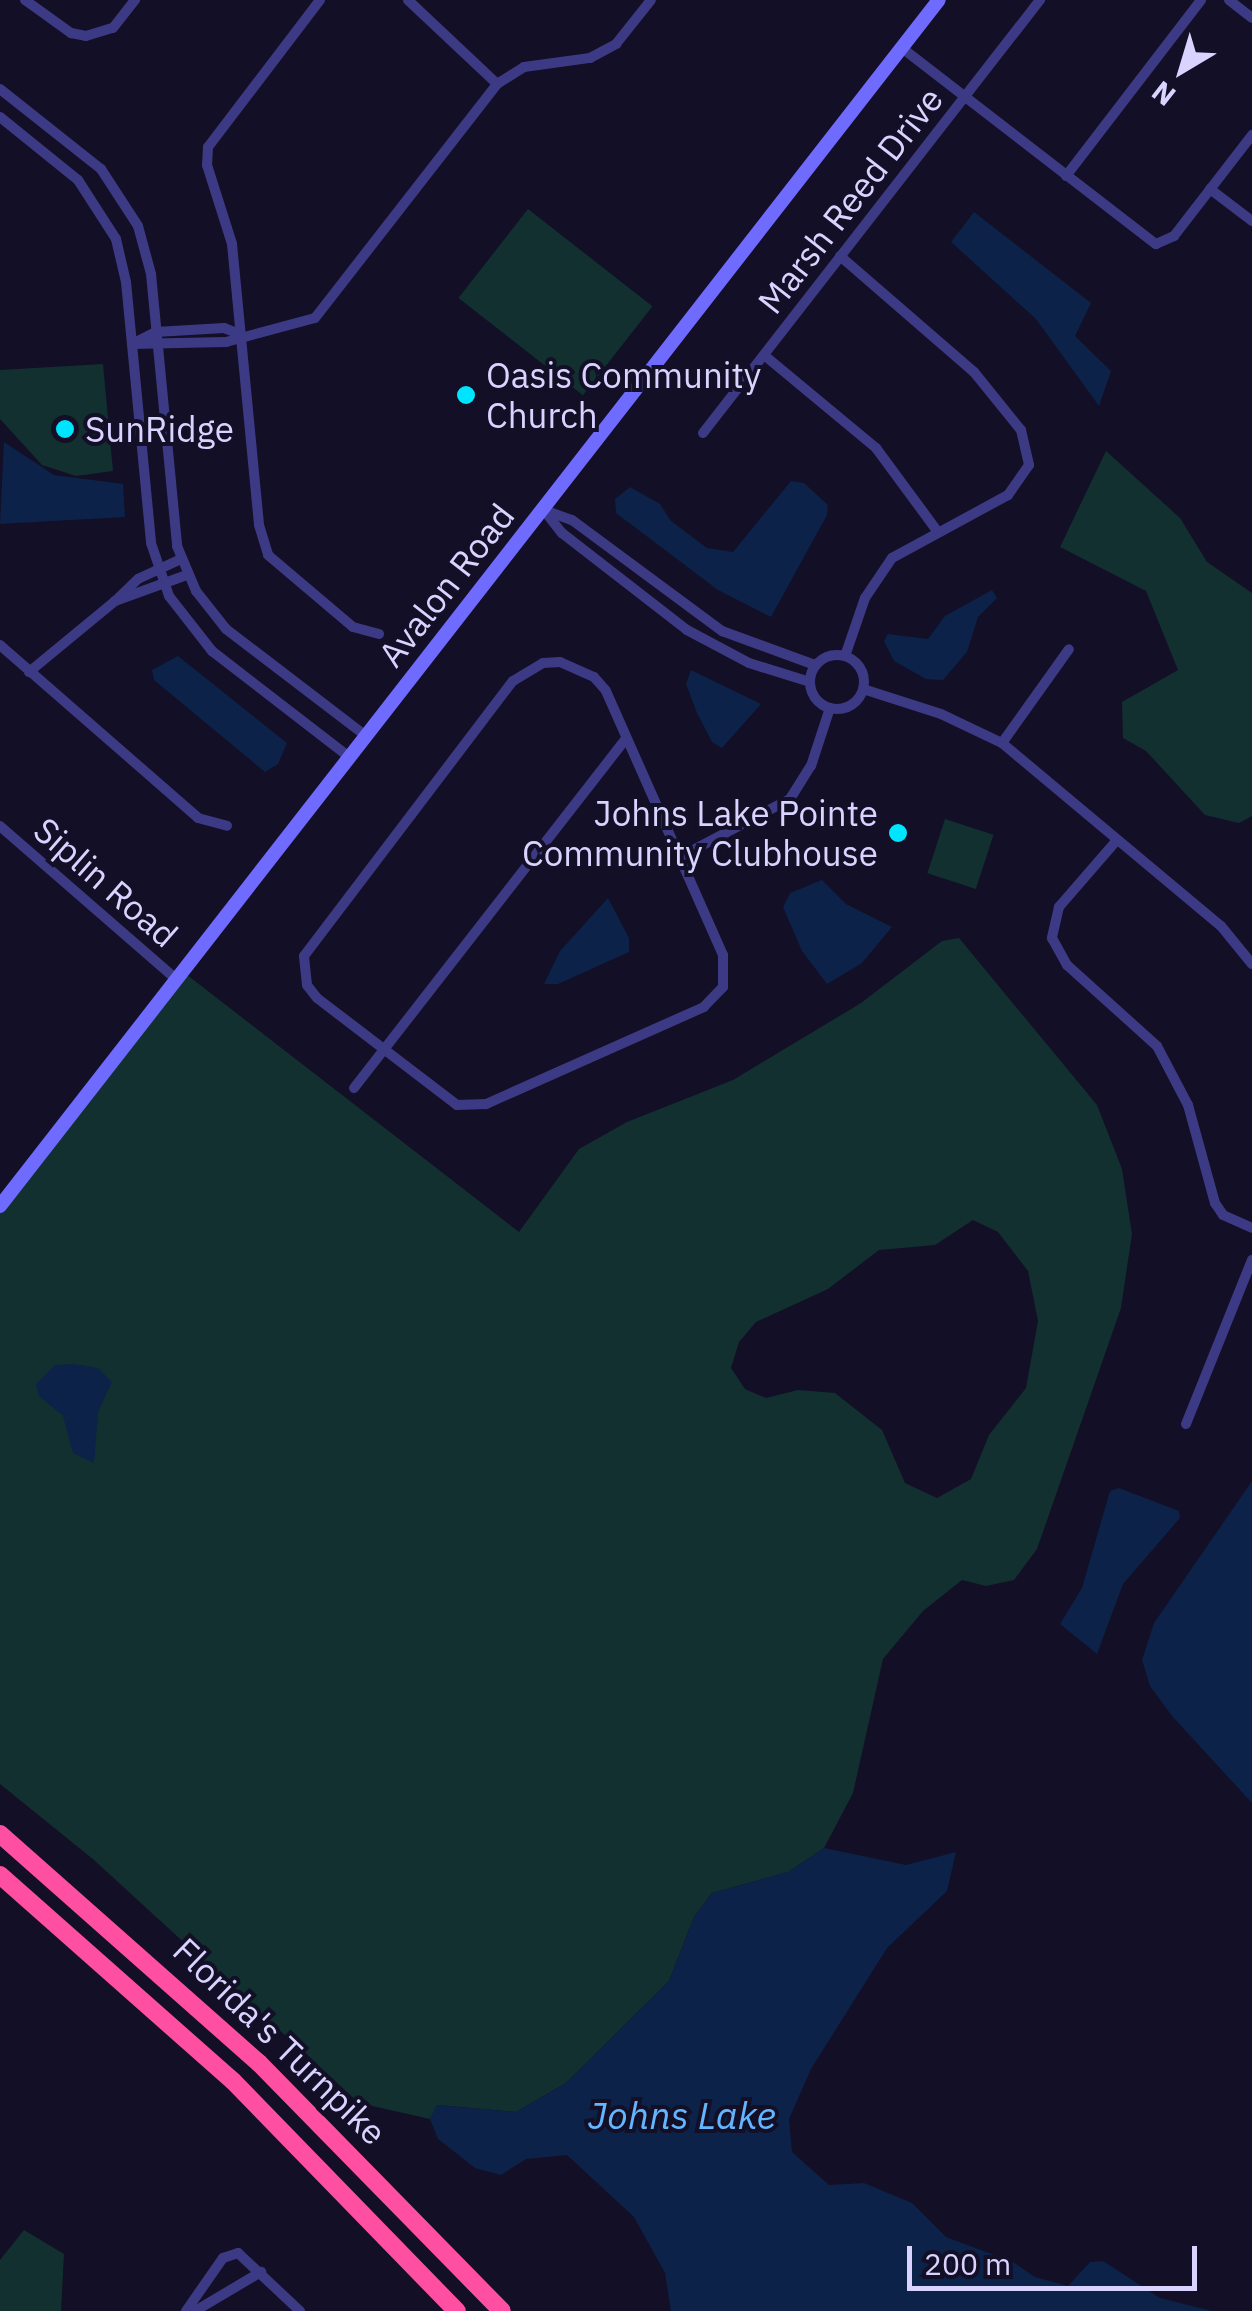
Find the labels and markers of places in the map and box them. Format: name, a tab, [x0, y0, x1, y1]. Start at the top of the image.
place label: Oasis Community Church	[486, 354, 761, 436]
marker: Oasis Community Church	[455, 384, 477, 406]
place label: SunRidge	[85, 408, 234, 450]
marker: SunRidge	[54, 418, 76, 440]
place label: Johns Lake Pointe Community Clubhouse	[522, 792, 878, 874]
marker: Johns Lake Pointe Community Clubhouse	[887, 822, 909, 844]

